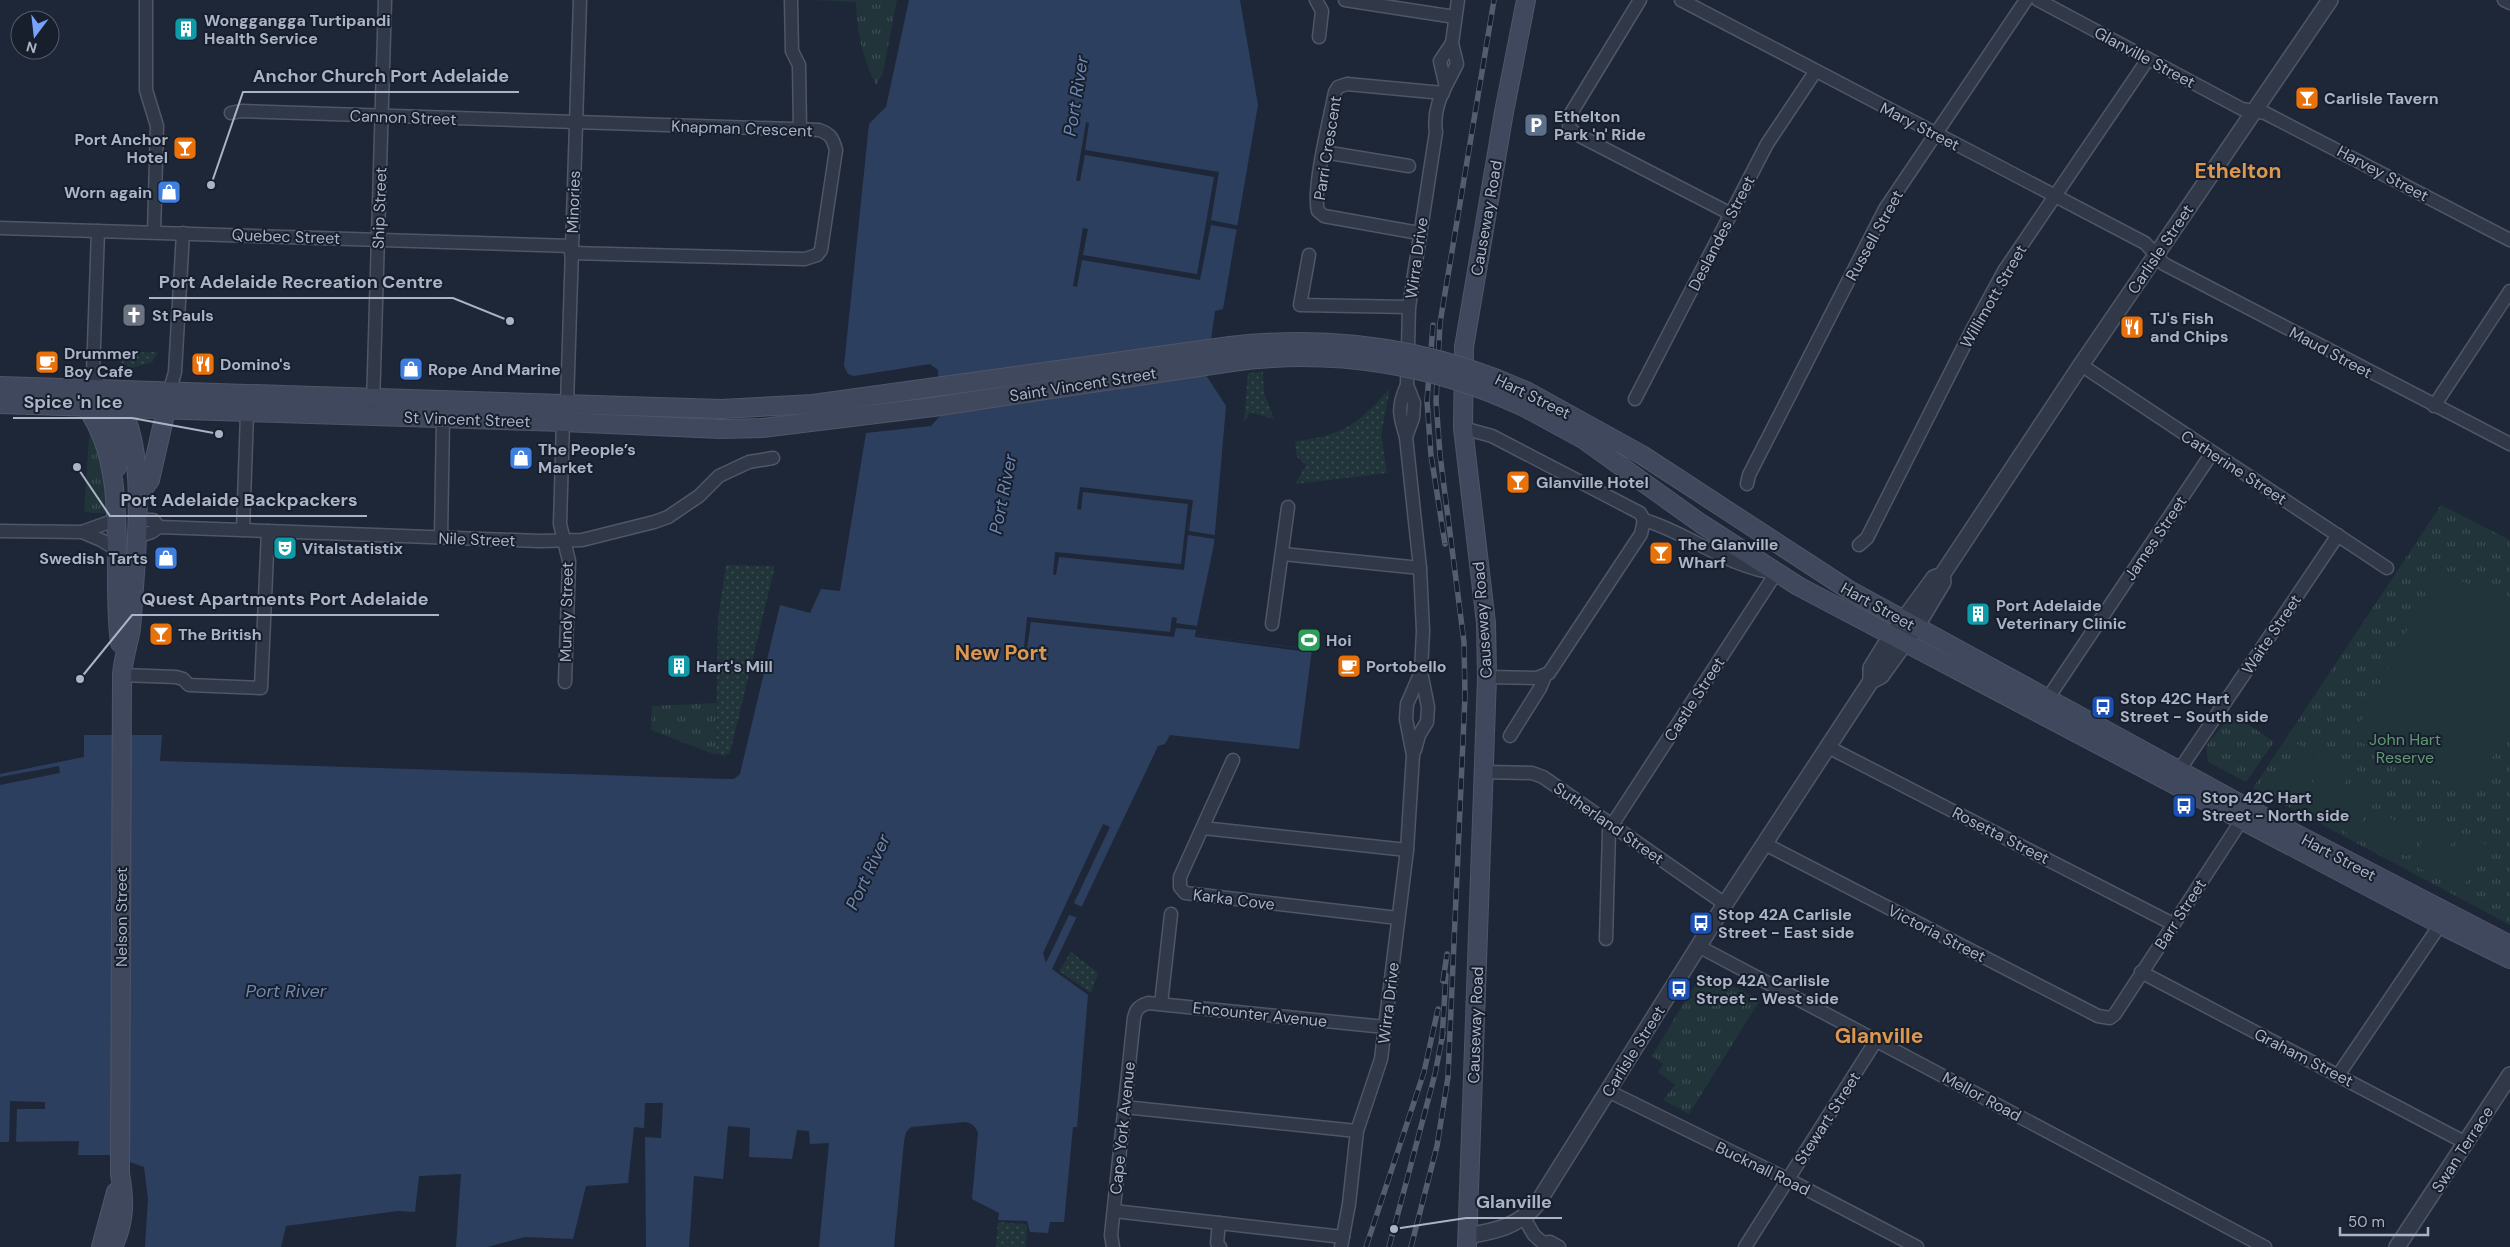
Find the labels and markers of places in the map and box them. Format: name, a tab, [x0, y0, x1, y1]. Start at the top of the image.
place label: Wonggangga Turtipandi Health Service	[204, 10, 391, 49]
building icon: Wonggangga Turtipandi Health Service	[173, 16, 199, 42]
callout: Anchor Church Port Adelaide	[243, 59, 519, 92]
bar icon: Carlisle Tavern	[2294, 85, 2320, 111]
place label: Carlisle Tavern	[2324, 88, 2439, 109]
place label: Ethelton Park 'n' Ride	[1554, 106, 1646, 145]
parking icon: Ethelton Park 'n' Ride	[1523, 112, 1549, 138]
place label: Port Anchor Hotel	[74, 129, 168, 168]
bar icon: Port Anchor Hotel	[172, 135, 198, 161]
shop icon: Worn again	[156, 179, 182, 205]
place label: Worn again	[64, 182, 152, 203]
callout: Port Adelaide Recreation Centre	[149, 265, 453, 298]
church icon: St Pauls	[121, 302, 147, 328]
place label: St Pauls	[152, 305, 214, 326]
place label: TJ's Fish and Chips	[2150, 308, 2229, 347]
restaurant icon: TJ's Fish and Chips	[2119, 314, 2145, 340]
place label: Drummer Boy Cafe	[64, 343, 138, 382]
cafe icon: Drummer Boy Cafe	[34, 349, 60, 375]
restaurant icon: Domino's	[190, 351, 216, 377]
place label: Domino's	[220, 354, 291, 375]
shop icon: Rope And Marine	[398, 356, 424, 382]
place label: Rope And Marine	[428, 359, 561, 380]
callout: Spice 'n Ice	[13, 385, 132, 418]
place label: The People’s Market	[538, 439, 636, 478]
shop icon: The People’s Market	[508, 445, 534, 471]
bar icon: Glanville Hotel	[1505, 469, 1531, 495]
place label: Glanville Hotel	[1536, 472, 1649, 493]
callout: Port Adelaide Backpackers	[110, 483, 367, 516]
place label: The Glanville Wharf	[1678, 534, 1778, 573]
theatre icon: Vitalstatistix	[272, 535, 298, 561]
place label: Vitalstatistix	[302, 538, 403, 559]
bar icon: The Glanville Wharf	[1648, 540, 1674, 566]
shop icon: Swedish Tarts	[153, 545, 179, 571]
place label: Swedish Tarts	[39, 548, 148, 569]
callout: Quest Apartments Port Adelaide	[132, 582, 439, 615]
place label: Port Adelaide Veterinary Clinic	[1996, 595, 2127, 634]
building icon: Port Adelaide Veterinary Clinic	[1965, 601, 1991, 627]
bar icon: The British	[148, 621, 174, 647]
place label: The British	[178, 624, 262, 645]
sports icon: Hoi	[1296, 627, 1322, 653]
place label: Hoi	[1326, 630, 1352, 651]
building icon: Hart's Mill	[666, 653, 692, 679]
cafe icon: Portobello	[1336, 653, 1362, 679]
place label: Hart's Mill	[696, 656, 773, 677]
place label: Portobello	[1366, 656, 1447, 677]
place label: Stop 42C Hart Street - South side	[2120, 688, 2269, 727]
bus stop icon: Stop 42C Hart Street - South side	[2090, 694, 2116, 720]
place label: Stop 42C Hart Street - North side	[2202, 787, 2349, 826]
bus stop icon: Stop 42C Hart Street - North side	[2171, 793, 2197, 819]
place label: Stop 42A Carlisle Street - East side	[1718, 904, 1855, 943]
bus stop icon: Stop 42A Carlisle Street - East side	[1688, 910, 1714, 936]
place label: Stop 42A Carlisle Street - West side	[1696, 970, 1839, 1009]
bus stop icon: Stop 42A Carlisle Street - West side	[1666, 976, 1692, 1002]
callout: Glanville	[1466, 1185, 1562, 1218]

